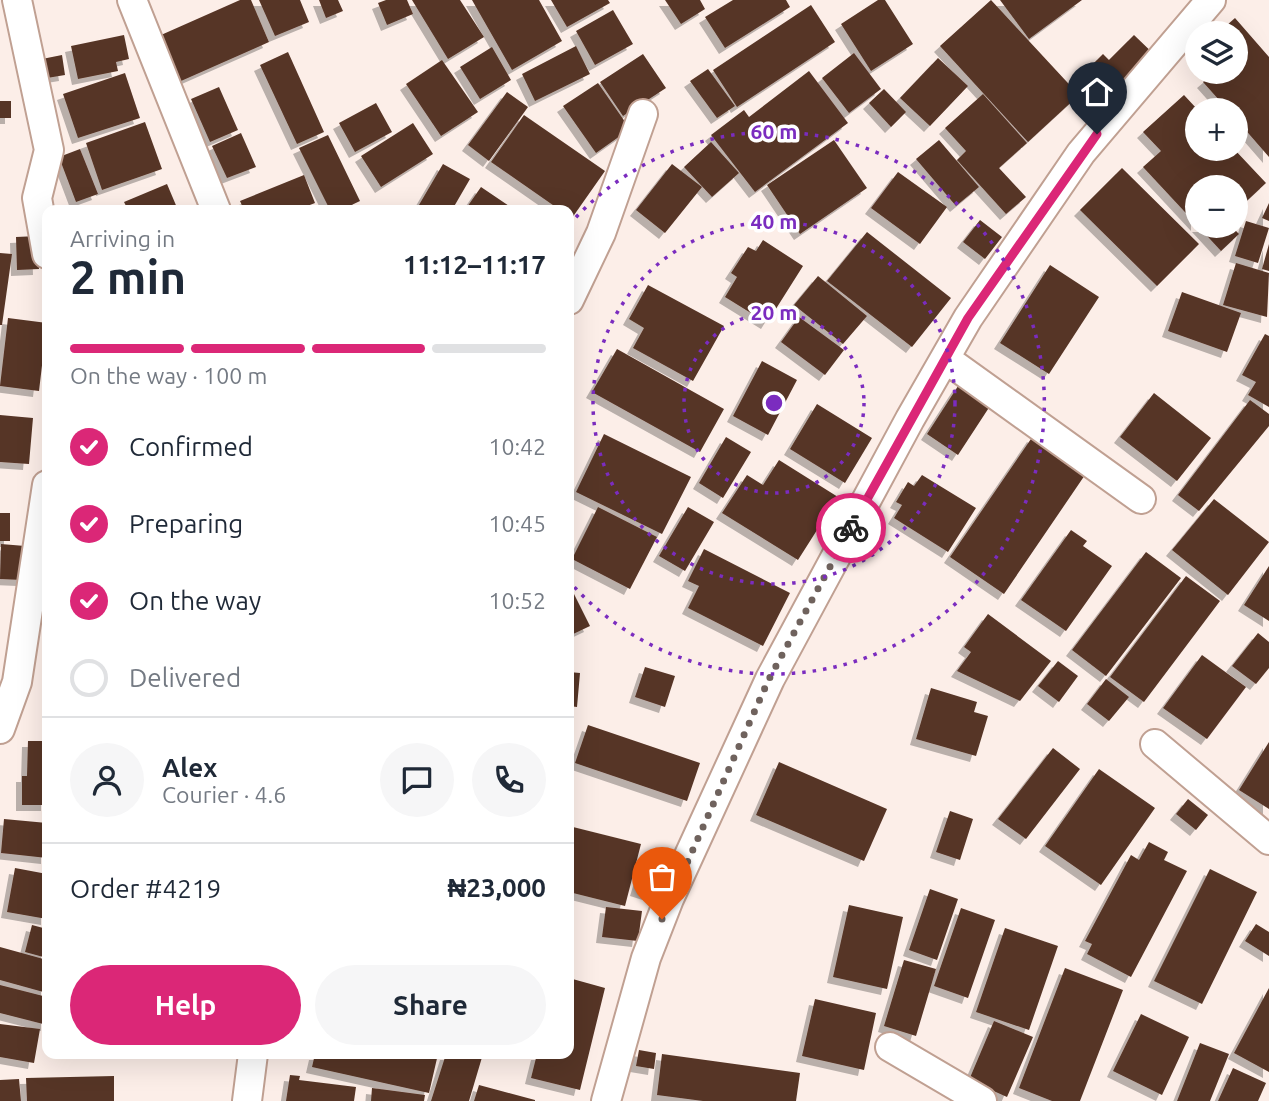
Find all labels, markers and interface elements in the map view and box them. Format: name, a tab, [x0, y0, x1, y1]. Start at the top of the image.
map controls	[1185, 21, 1248, 238]
button: layers	[1185, 21, 1248, 84]
pin	[1067, 62, 1127, 134]
icon: home	[1078, 73, 1116, 111]
button: +	[1185, 98, 1248, 161]
text: 60 m	[751, 119, 797, 143]
button: −	[1185, 175, 1248, 238]
text: 40 m	[751, 209, 797, 233]
text: Arriving in	[70, 226, 175, 251]
text: 11:12–11:17	[403, 250, 546, 279]
text: 2 min	[70, 251, 186, 303]
text: 20 m	[751, 300, 797, 324]
text: On the way · 100 m	[70, 363, 267, 388]
centre of rings	[762, 391, 786, 415]
icon: check	[70, 428, 108, 466]
text: Confirmed	[129, 432, 253, 461]
text: 10:42	[488, 434, 546, 459]
courier	[816, 493, 886, 563]
icon: check	[70, 505, 108, 543]
text: Preparing	[129, 509, 243, 538]
icon: bike	[832, 509, 870, 547]
text: 10:45	[488, 511, 546, 536]
icon: check	[70, 582, 108, 620]
text: On the way	[129, 586, 261, 615]
text: 10:52	[488, 588, 546, 613]
text: Delivered	[129, 663, 241, 692]
button: person	[70, 743, 144, 817]
button: chat	[380, 743, 454, 817]
button: phone	[472, 743, 546, 817]
text: Alex	[162, 753, 217, 782]
text: Courier · 4.6	[162, 782, 286, 807]
pin	[632, 847, 692, 919]
icon: bag	[643, 858, 681, 896]
text: ₦23,000	[448, 873, 546, 902]
text: Order #4219	[70, 874, 221, 903]
button: Help	[70, 965, 301, 1045]
button: Share	[315, 965, 546, 1045]

